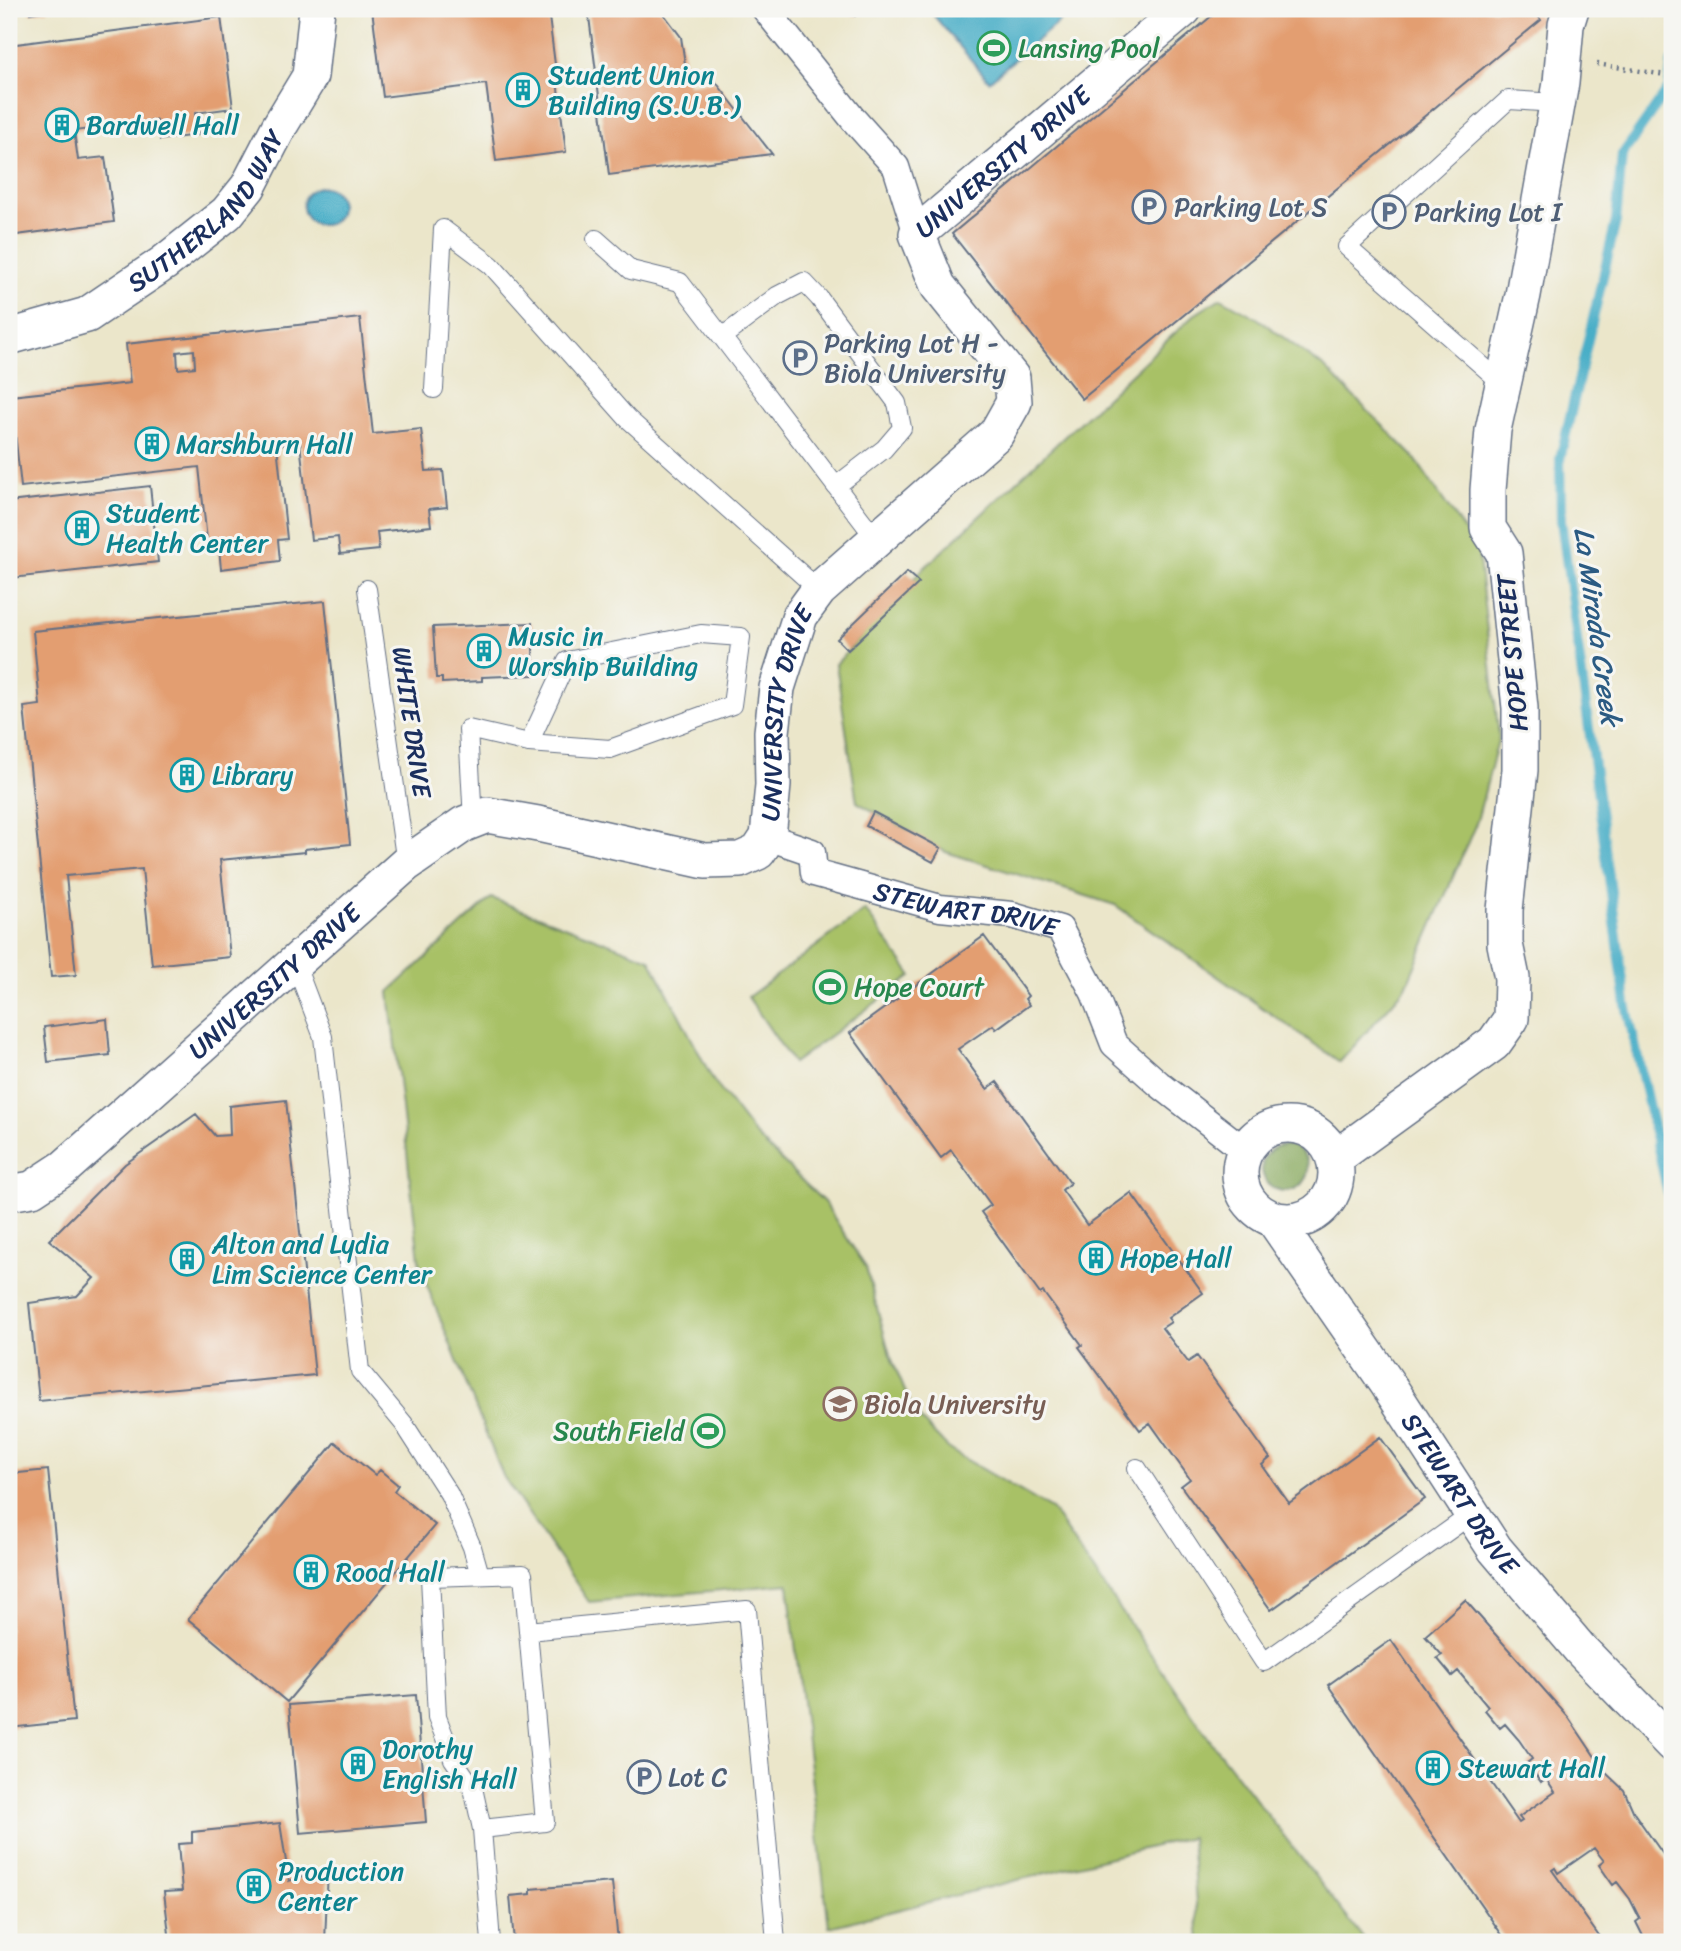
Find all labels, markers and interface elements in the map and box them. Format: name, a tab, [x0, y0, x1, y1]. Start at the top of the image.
place label: Lansing Pool	[1018, 25, 1160, 71]
sports icon: Lansing Pool	[975, 29, 1013, 67]
place label: Student Union Building (S.U.B.)	[548, 52, 742, 128]
building icon: Student Union Building (S.U.B.)	[504, 71, 542, 109]
street label: UNIVERSITY DRIVE	[904, 73, 1103, 250]
place label: Bardwell Hall	[86, 102, 240, 148]
building icon: Bardwell Hall	[43, 106, 81, 144]
street label: SUTHERLAND WAY	[117, 120, 298, 305]
place label: Parking Lot S	[1174, 184, 1328, 230]
parking icon: Parking Lot S	[1130, 188, 1168, 226]
place label: Parking Lot I	[1414, 189, 1563, 235]
parking icon: Parking Lot I	[1370, 193, 1408, 231]
place label: Parking Lot H - Biola University	[824, 320, 1006, 396]
parking icon: Parking Lot H - Biola University	[781, 339, 819, 377]
place label: Marshburn Hall	[176, 421, 353, 467]
building icon: Marshburn Hall	[133, 425, 171, 463]
place label: Student Health Center	[106, 490, 269, 566]
building icon: Student Health Center	[63, 509, 101, 547]
water label: La Mirada Creek	[1559, 524, 1636, 731]
street label: HOPE STREET	[1482, 570, 1542, 734]
street label: UNIVERSITY DRIVE	[747, 593, 826, 823]
place label: Music in Worship Building	[508, 613, 698, 689]
building icon: Music in Worship Building	[465, 632, 503, 670]
street label: WHITE DRIVE	[379, 644, 446, 802]
place label: Library	[212, 752, 294, 798]
building icon: Library	[168, 756, 206, 794]
street label: STEWART DRIVE	[868, 868, 1065, 951]
street label: UNIVERSITY DRIVE	[177, 890, 373, 1071]
place label: Hope Court	[854, 964, 985, 1010]
sports icon: Hope Court	[811, 968, 849, 1006]
place label: Alton and Lydia Lim Science Center	[211, 1221, 433, 1297]
place label: Hope Hall	[1120, 1235, 1232, 1281]
building icon: Hope Hall	[1077, 1239, 1115, 1277]
building icon: Alton and Lydia Lim Science Center	[168, 1240, 206, 1278]
place label: Biola University	[864, 1381, 1046, 1427]
school or university icon: Biola University	[821, 1385, 859, 1423]
street label: STEWART DRIVE	[1389, 1403, 1532, 1587]
place label: South Field	[553, 1408, 686, 1454]
sports icon: South Field	[689, 1412, 727, 1450]
place label: Rood Hall	[336, 1549, 446, 1595]
building icon: Rood Hall	[292, 1553, 330, 1591]
place label: Dorothy English Hall	[382, 1726, 517, 1802]
building icon: Dorothy English Hall	[339, 1745, 377, 1783]
place label: Stewart Hall	[1458, 1745, 1606, 1791]
building icon: Stewart Hall	[1414, 1749, 1452, 1787]
place label: Lot C	[668, 1754, 728, 1800]
parking icon: Lot C	[625, 1758, 663, 1796]
place label: Production Center	[278, 1848, 404, 1924]
building icon: Production Center	[235, 1867, 273, 1905]

